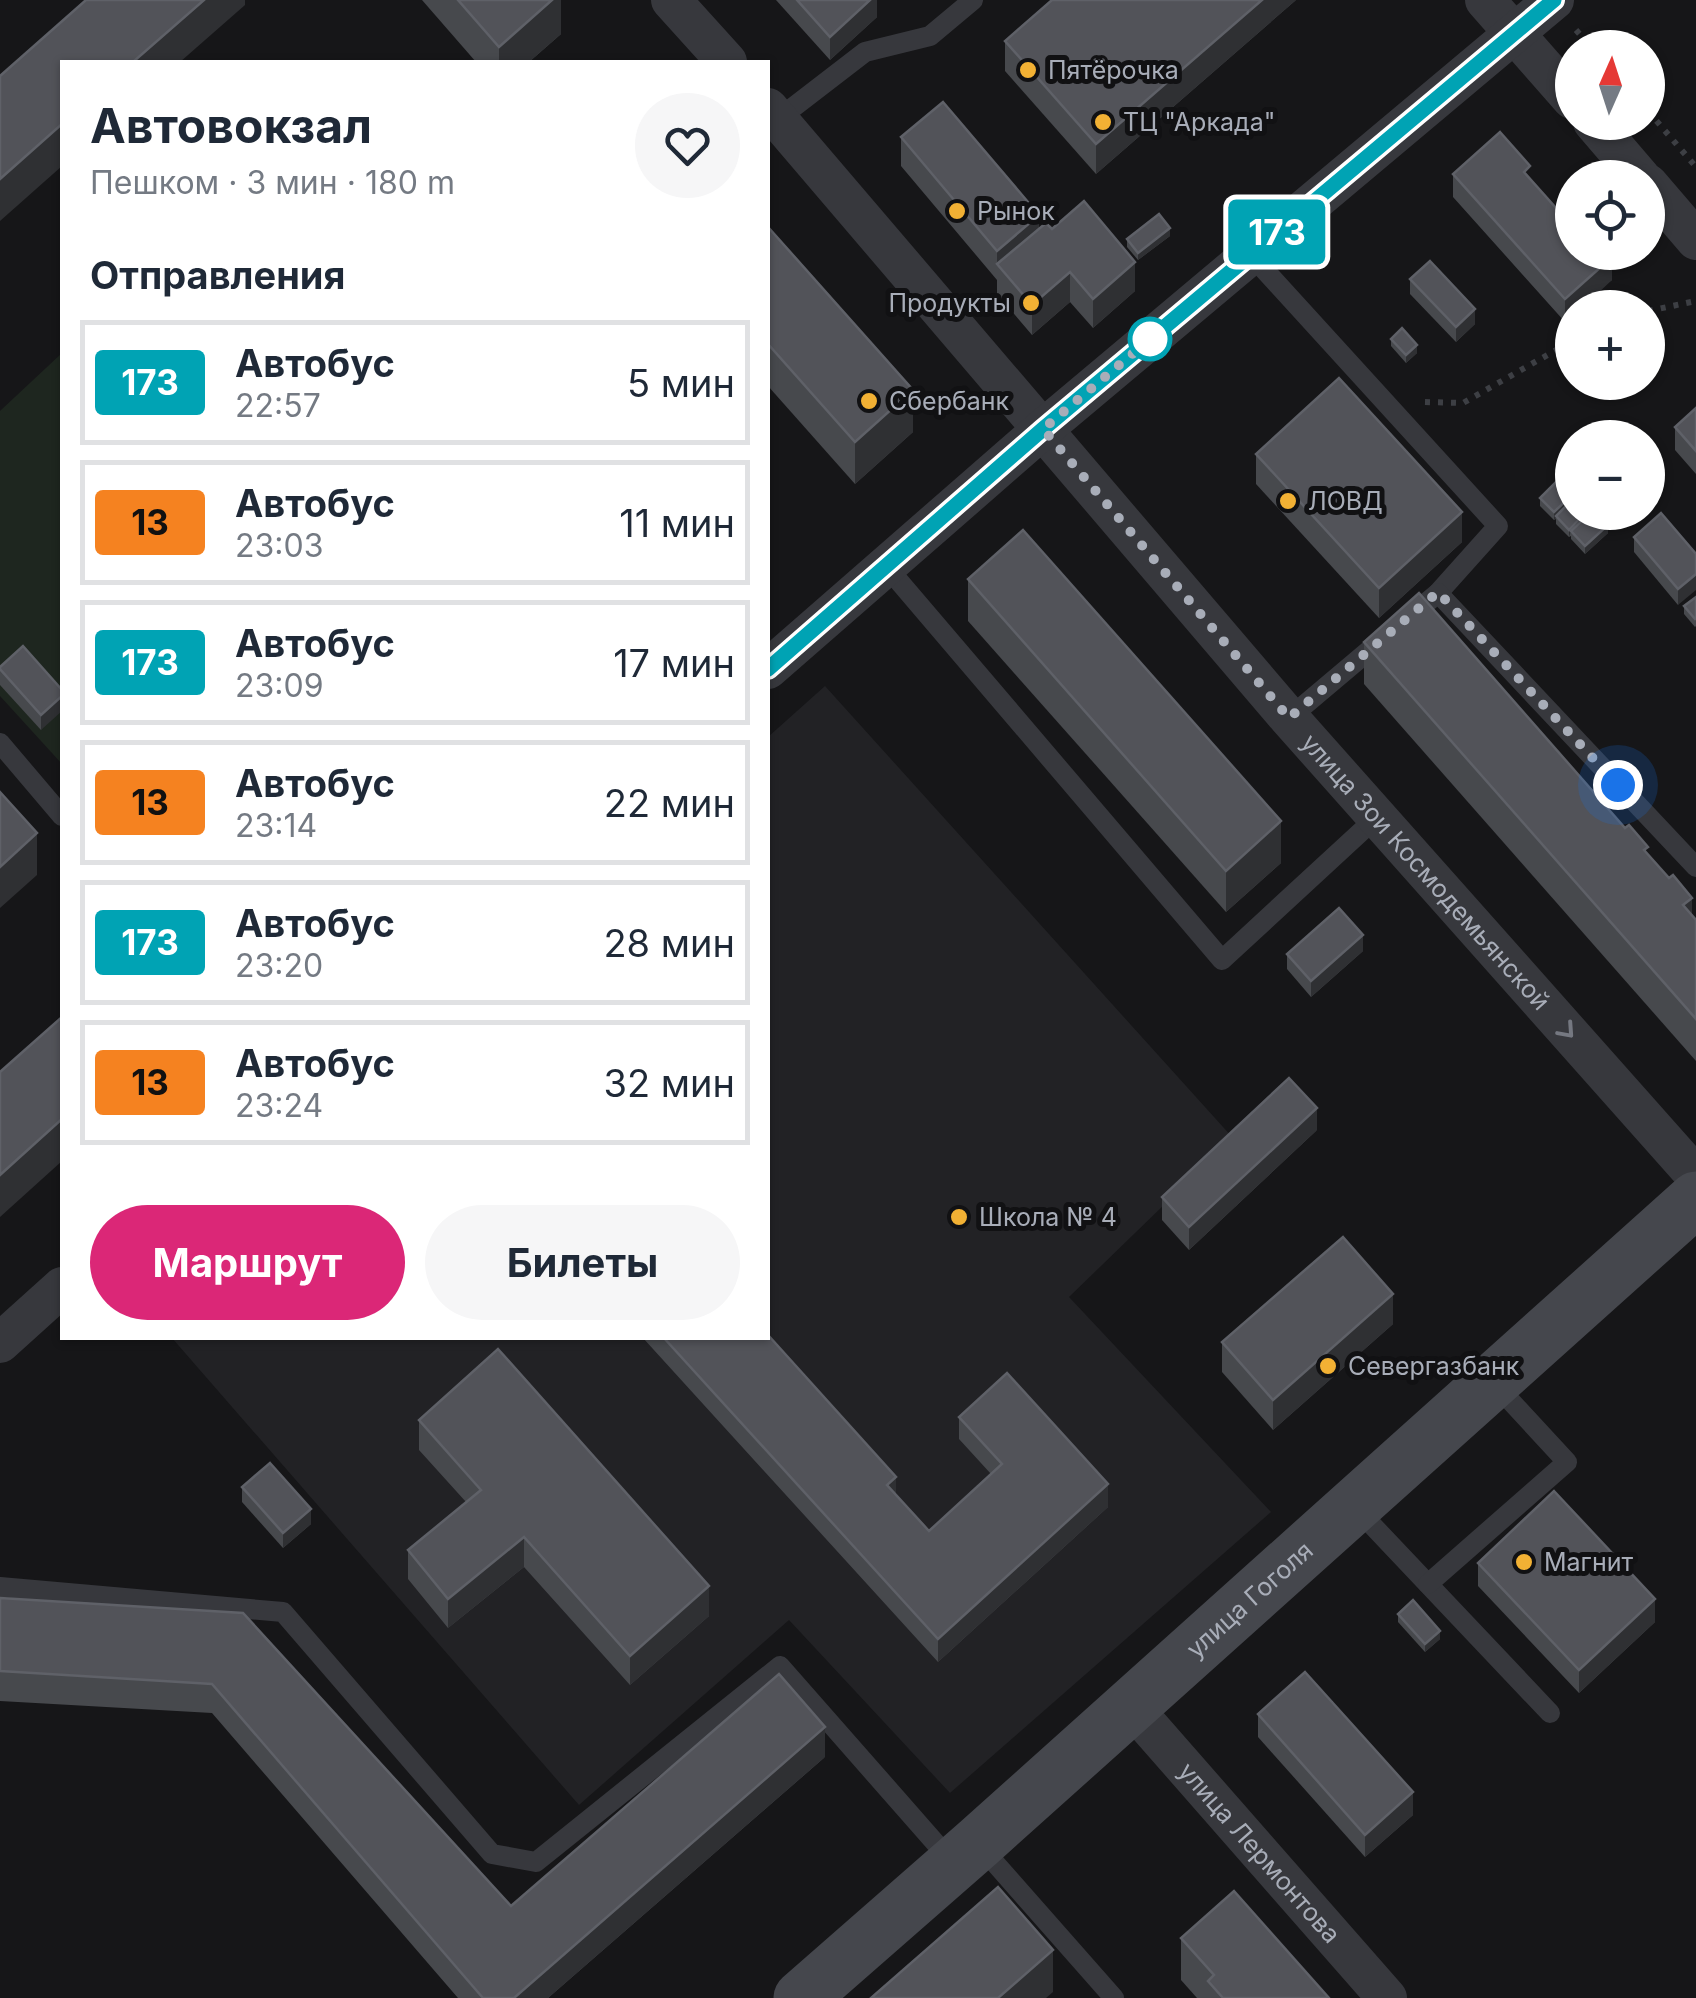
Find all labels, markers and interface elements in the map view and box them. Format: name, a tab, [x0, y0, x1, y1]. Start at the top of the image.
north arrow	[1555, 30, 1665, 140]
map controls	[1555, 30, 1665, 530]
place label: Пятёрочка	[1048, 55, 1179, 85]
marker: Пятёрочка	[1017, 59, 1039, 81]
button: heart	[635, 93, 740, 198]
text: Автовокзал	[90, 96, 372, 155]
place label: ТЦ "Аркада"	[1123, 107, 1275, 137]
marker: ТЦ "Аркада"	[1092, 111, 1114, 133]
button: locate	[1555, 160, 1665, 270]
text: Пешком · 3 мин · 180 m	[90, 163, 455, 202]
place label: Рынок	[977, 196, 1055, 226]
marker: Рынок	[946, 200, 968, 222]
line badge: 173	[1220, 200, 1334, 264]
text: 173	[1248, 211, 1306, 253]
text: Отправления	[90, 252, 345, 298]
place label: Продукты	[888, 288, 1011, 318]
button: +	[1555, 290, 1665, 400]
marker: Продукты	[1020, 292, 1042, 314]
unlabelled marker	[1129, 318, 1171, 360]
text: Автобус	[235, 340, 395, 386]
text: 5 мин	[627, 360, 735, 406]
text: 173	[121, 361, 179, 403]
text: 22:57	[235, 386, 321, 425]
place label: Сбербанк	[889, 386, 1010, 416]
marker: Сбербанк	[858, 390, 880, 412]
button: −	[1555, 420, 1665, 530]
text: Автобус	[235, 480, 395, 526]
place label: ЛОВД	[1308, 486, 1383, 516]
marker: ЛОВД	[1277, 490, 1299, 512]
text: 11 мин	[619, 500, 735, 546]
text: 13	[131, 501, 169, 543]
text: 23:03	[235, 526, 323, 565]
text: Автобус	[235, 620, 395, 666]
text: 17 мин	[613, 640, 735, 686]
text: 173	[121, 641, 179, 683]
text: 23:09	[235, 666, 324, 705]
street label: улица Зои Космодемьянской	[1295, 728, 1556, 1016]
text: Автобус	[235, 760, 395, 806]
your location	[1593, 760, 1643, 810]
text: 22 мин	[604, 780, 735, 826]
text: 13	[131, 781, 169, 823]
text: 23:14	[235, 806, 317, 845]
text: Автобус	[235, 900, 395, 946]
text: 28 мин	[603, 920, 735, 966]
text: 173	[121, 921, 179, 963]
text: 23:20	[235, 946, 323, 985]
one-way arrow	[1555, 1019, 1573, 1037]
text: Автобус	[235, 1040, 395, 1086]
text: 32 мин	[603, 1060, 735, 1106]
text: 13	[131, 1061, 169, 1103]
text: 23:24	[235, 1086, 323, 1125]
place label: Школа № 4	[979, 1202, 1117, 1232]
button: Маршрут	[90, 1205, 405, 1320]
button: Билеты	[425, 1205, 740, 1320]
marker: Школа № 4	[948, 1206, 970, 1228]
place label: Севергазбанк	[1348, 1351, 1520, 1381]
marker: Севергазбанк	[1317, 1355, 1339, 1377]
street label: улица Гоголя	[1180, 1535, 1319, 1664]
place label: Магнит	[1544, 1547, 1633, 1577]
marker: Магнит	[1513, 1551, 1535, 1573]
street label: улица Лермонтова	[1172, 1756, 1347, 1949]

